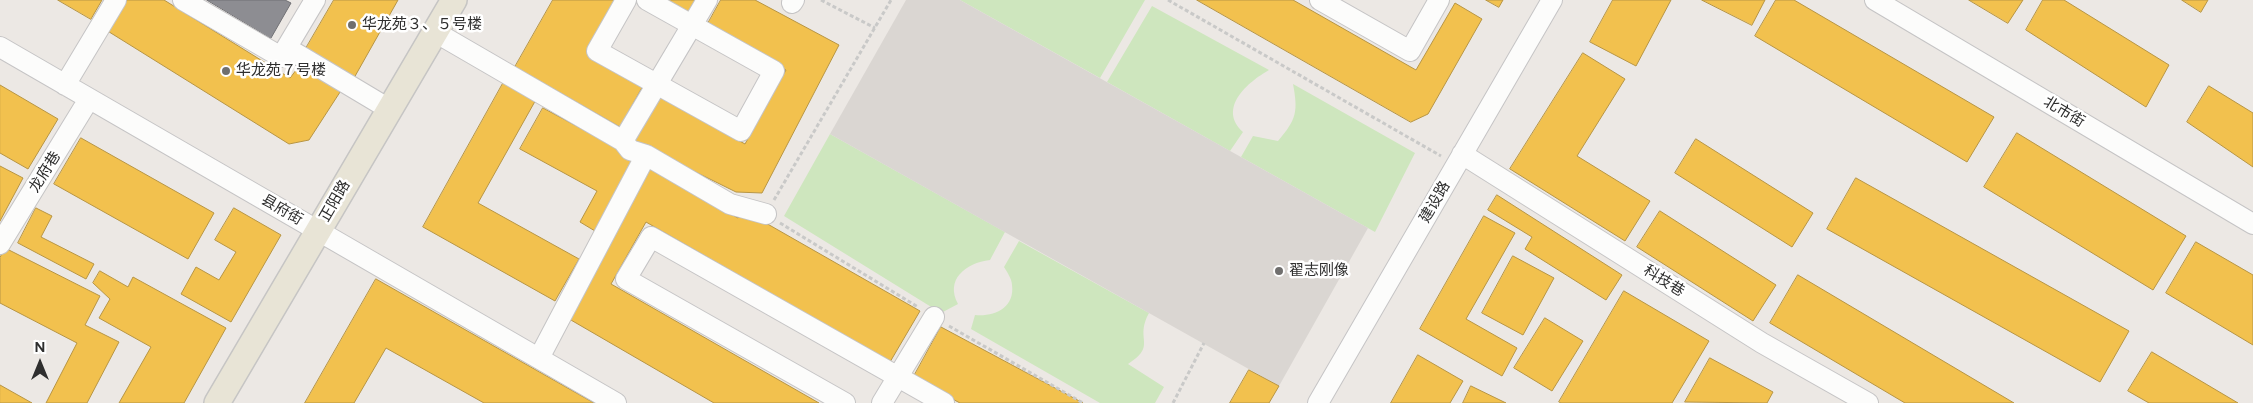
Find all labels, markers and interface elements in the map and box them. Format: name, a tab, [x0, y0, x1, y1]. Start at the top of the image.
place label: 华龙苑３、５号楼	[362, 16, 482, 34]
marker: 华龙苑３、５号楼	[346, 19, 358, 31]
place label: 华龙苑７号楼	[236, 62, 326, 80]
marker: 华龙苑７号楼	[220, 65, 232, 77]
street label: 北市街	[2040, 93, 2088, 131]
street label: 龙府巷	[25, 148, 65, 196]
street label: 正阳路	[316, 177, 354, 225]
street label: 建设路	[1416, 178, 1454, 226]
street label: 县府街	[258, 191, 306, 229]
street label: 科技巷	[1640, 261, 1688, 301]
place label: 翟志刚像	[1289, 262, 1349, 280]
marker: 翟志刚像	[1273, 265, 1285, 277]
north arrow	[15, 338, 65, 388]
text: N	[35, 339, 45, 356]

